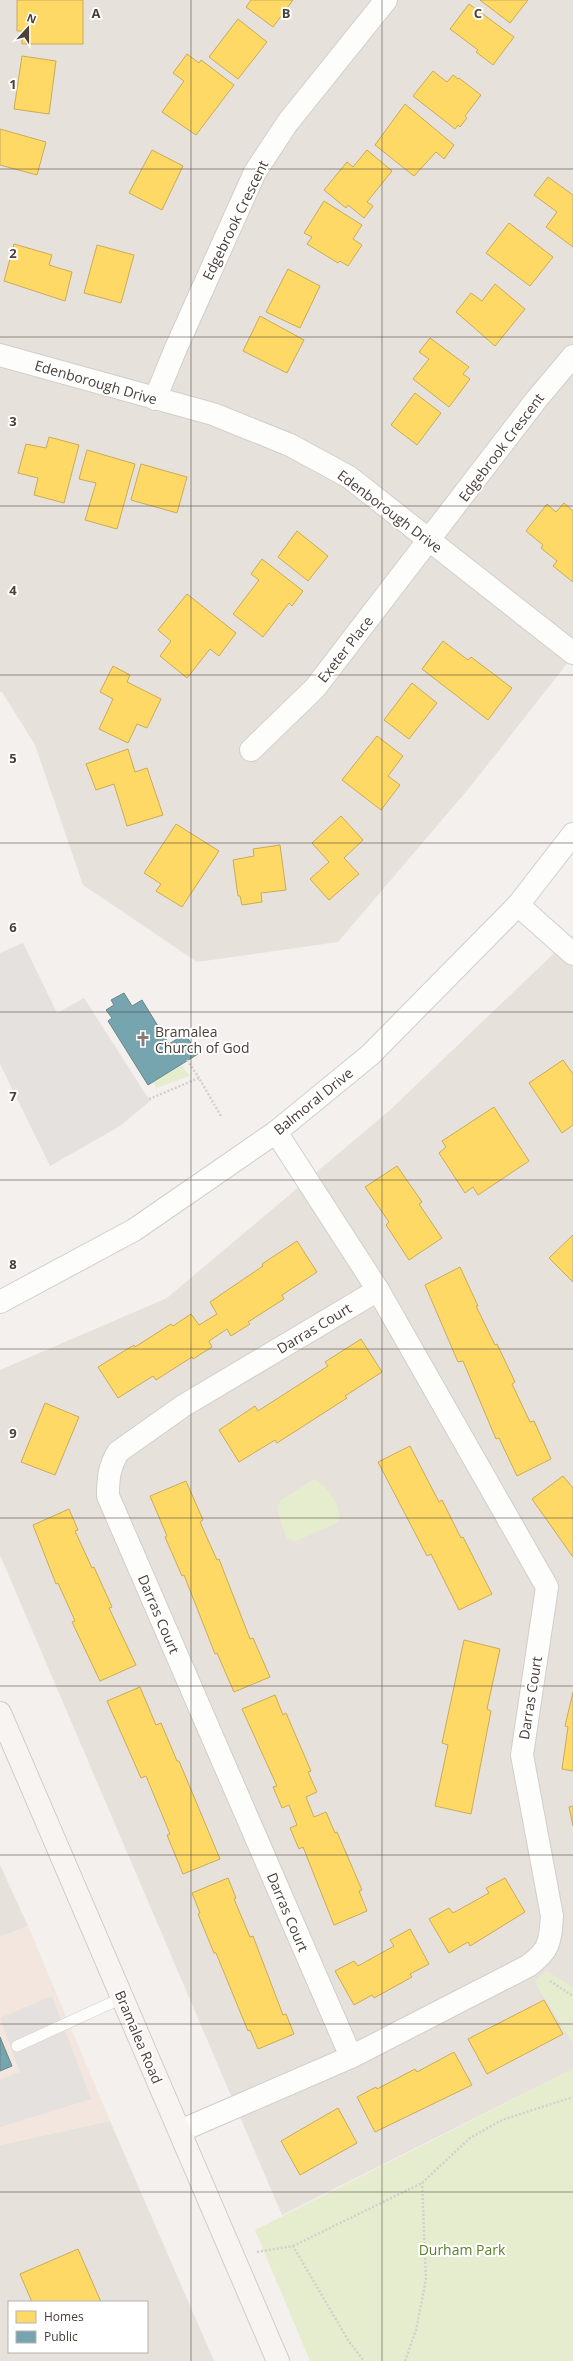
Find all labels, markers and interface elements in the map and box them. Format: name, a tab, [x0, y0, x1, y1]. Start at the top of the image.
text: A	[92, 4, 101, 22]
text: B	[282, 4, 291, 22]
text: C	[474, 4, 482, 22]
north arrow	[8, 8, 48, 48]
text: N	[25, 10, 39, 27]
text: 1	[9, 75, 17, 93]
street label: Edgebrook Crescent	[198, 157, 272, 283]
text: 2	[9, 244, 17, 262]
street label: Edenborough Drive	[33, 355, 160, 409]
street label: Edgebrook Crescent	[454, 389, 548, 505]
text: 3	[9, 412, 17, 430]
street label: Edenborough Drive	[334, 465, 446, 557]
text: 4	[9, 581, 17, 599]
street label: Exeter Place	[313, 612, 377, 686]
text: 5	[9, 749, 17, 767]
text: 6	[9, 918, 17, 936]
place label: Bramalea Church of God	[155, 1022, 250, 1057]
church icon: Bramalea Church of God	[134, 1030, 152, 1048]
street label: Balmoral Drive	[269, 1063, 357, 1139]
text: 7	[9, 1087, 17, 1105]
text: 8	[9, 1255, 17, 1273]
street label: Darras Court	[273, 1298, 355, 1358]
text: 9	[9, 1424, 17, 1442]
street label: Darras Court	[134, 1572, 184, 1656]
street label: Darras Court	[514, 1655, 546, 1741]
street label: Darras Court	[263, 1870, 313, 1954]
street label: Bramalea Road	[111, 1987, 167, 2087]
park label: Durham Park	[419, 2240, 506, 2259]
legend	[8, 2301, 148, 2353]
text: Homes	[44, 2308, 84, 2325]
text: Public	[44, 2328, 78, 2345]

